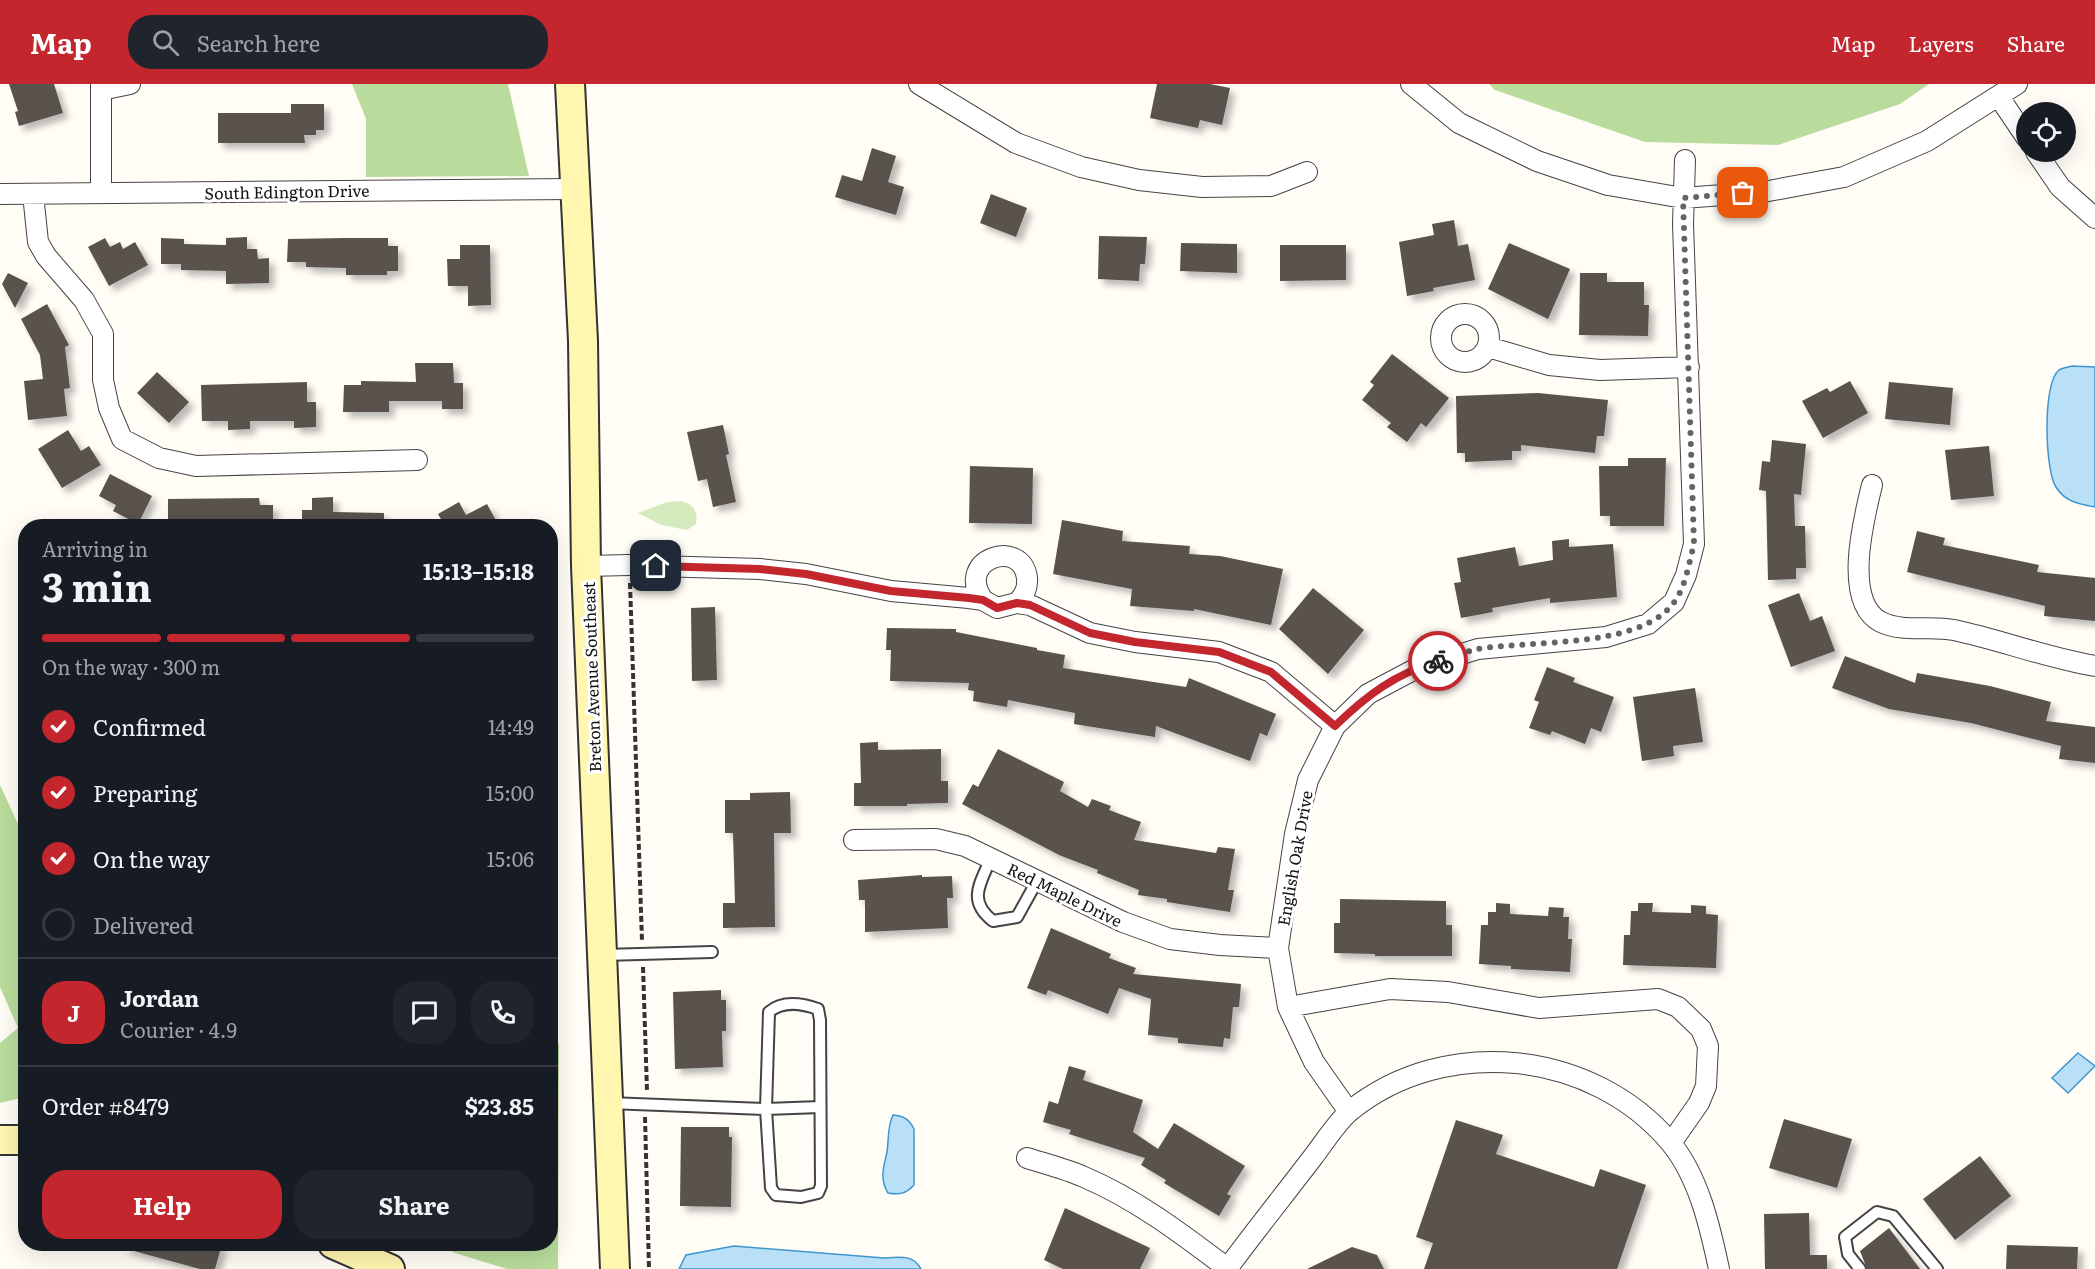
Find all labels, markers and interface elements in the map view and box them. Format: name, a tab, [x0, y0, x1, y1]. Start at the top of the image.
search box	[128, 15, 548, 69]
text: Map	[30, 21, 92, 63]
icon: search	[149, 26, 182, 59]
text: Search here	[197, 26, 320, 59]
text: Map	[1831, 27, 1876, 58]
text: Layers	[1909, 27, 1974, 58]
text: Share	[2007, 27, 2065, 58]
map controls	[2016, 102, 2076, 162]
button: locate	[2016, 102, 2076, 162]
pin	[1717, 167, 1768, 218]
icon: bag	[1726, 176, 1759, 209]
street label: South Edington Drive	[204, 178, 370, 204]
text: Arriving in	[42, 533, 148, 563]
pin	[630, 540, 681, 591]
icon: home	[639, 549, 672, 582]
text: 15:13–15:18	[423, 554, 534, 587]
text: 3 min	[42, 556, 152, 614]
street label: Breton Avenue Southeast	[576, 581, 606, 773]
courier	[1408, 631, 1468, 691]
icon: bike	[1422, 645, 1455, 678]
text: On the way · 300 m	[42, 651, 220, 681]
icon: check	[42, 710, 75, 743]
text: Confirmed	[93, 710, 206, 743]
text: 14:49	[488, 711, 534, 741]
icon: check	[42, 776, 75, 809]
text: Preparing	[93, 776, 197, 809]
text: 15:00	[486, 777, 534, 807]
street label: English Oak Drive	[1270, 788, 1318, 928]
icon: check	[42, 842, 75, 875]
text: On the way	[93, 842, 210, 875]
text: 15:06	[487, 843, 534, 873]
street label: Red Maple Drive	[1004, 856, 1126, 932]
text: Delivered	[93, 908, 194, 941]
text: Jordan	[120, 981, 199, 1014]
button: chat	[393, 981, 456, 1044]
button: phone	[471, 981, 534, 1044]
text: J	[67, 996, 80, 1029]
text: Courier · 4.9	[120, 1014, 237, 1044]
text: Order #8479	[42, 1089, 169, 1122]
text: $23.85	[465, 1089, 534, 1122]
button: Help	[42, 1170, 282, 1239]
button: Share	[294, 1170, 534, 1239]

